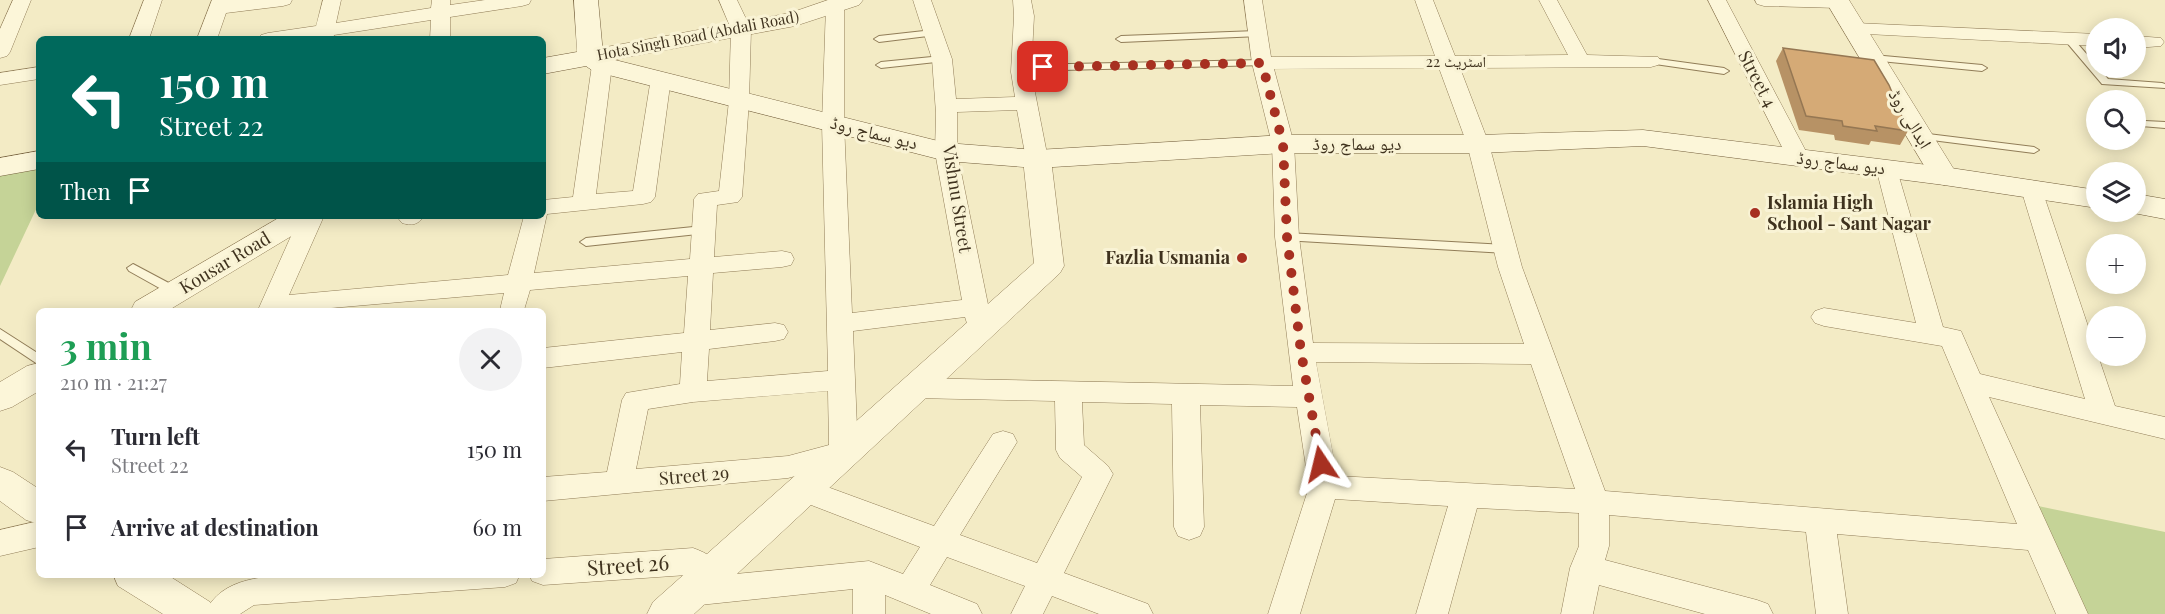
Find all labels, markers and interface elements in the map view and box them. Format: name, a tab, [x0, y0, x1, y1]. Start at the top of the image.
street label: Hota Singh Road (Abdali Road)	[595, 6, 801, 64]
map controls	[2086, 18, 2146, 366]
button: sound	[2086, 18, 2146, 78]
pin	[1017, 41, 1068, 92]
street label: Street 4	[1733, 46, 1783, 111]
icon: arrive	[1026, 50, 1059, 83]
street label: اسٹریٹ 22	[1426, 51, 1486, 71]
text: 150 m	[159, 53, 269, 109]
icon: left	[60, 60, 138, 138]
street label: ابدالی روڈ	[1884, 84, 1938, 153]
button: search	[2086, 90, 2146, 150]
text: Street 22	[159, 107, 264, 143]
street label: دیو سماج روڈ	[828, 110, 920, 155]
street label: دیو سماج روڈ	[1312, 131, 1402, 156]
street label: Vishnu Street	[937, 142, 978, 255]
street label: دیو سماج روڈ	[1795, 145, 1887, 180]
button: layers	[2086, 162, 2146, 222]
icon: arrive	[123, 174, 156, 207]
text: Then	[60, 176, 111, 206]
place label: Islamia High School - Sant Nagar	[1767, 190, 1932, 235]
marker: Islamia High School - Sant Nagar	[1748, 206, 1762, 220]
street label: Kousar Road	[175, 225, 275, 299]
button: +	[2086, 234, 2146, 294]
place label: Fazlia Usmania	[1105, 245, 1231, 269]
marker: Fazlia Usmania	[1235, 251, 1249, 265]
button: −	[2086, 306, 2146, 366]
text: 3 min	[60, 321, 152, 369]
button: close	[459, 328, 522, 391]
text: 210 m · 21:27	[60, 368, 167, 395]
text: Turn left	[111, 421, 200, 451]
position arrow	[1289, 432, 1353, 496]
icon: left	[60, 433, 93, 466]
text: 150 m	[467, 434, 522, 464]
text: Street 22	[111, 451, 189, 478]
street label: Street 29	[658, 460, 730, 490]
icon: arrive	[60, 511, 93, 544]
text: Arrive at destination	[111, 512, 319, 542]
text: 60 m	[472, 512, 522, 542]
street label: Street 26	[586, 547, 670, 581]

